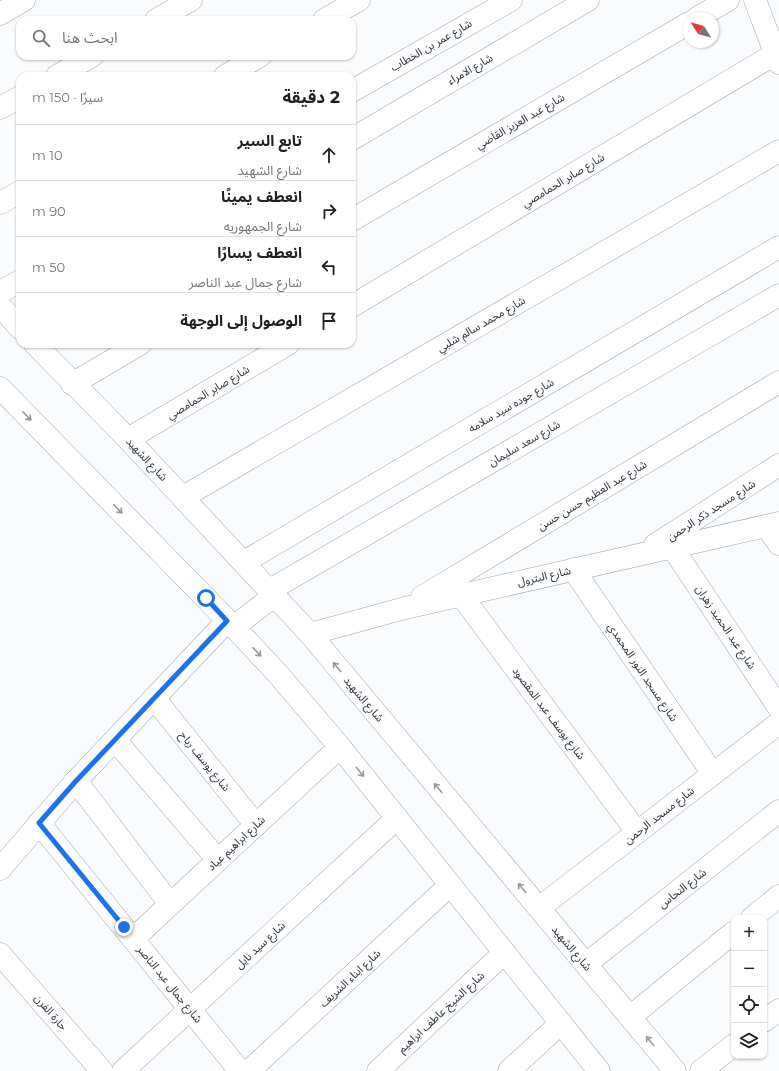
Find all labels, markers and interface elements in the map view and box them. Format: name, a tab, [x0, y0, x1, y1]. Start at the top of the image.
north arrow	[683, 12, 719, 48]
search box	[16, 16, 356, 60]
street label: شارع عمر بن الخطاب	[388, 16, 475, 75]
icon: search	[30, 27, 52, 49]
text: ابحث هنا	[62, 28, 118, 47]
street label: شارع الامراء	[445, 50, 496, 89]
text: 2 دقيقة	[282, 87, 340, 107]
text: سيرًا · 150 m	[32, 89, 103, 105]
street label: شارع عبد العزيز القاضي	[473, 90, 569, 154]
text: تابع السير	[238, 131, 302, 150]
icon: ahead	[318, 144, 340, 166]
text: 10 m	[32, 147, 63, 163]
street label: شارع صابر الحمامصي	[519, 150, 609, 212]
text: شارع الشهيد	[237, 162, 302, 178]
text: انعطف يمينًا	[221, 187, 302, 206]
icon: right	[318, 200, 340, 222]
text: 90 m	[32, 203, 66, 219]
text: شارع الجمهوريه	[224, 218, 302, 234]
text: انعطف يسارًا	[217, 243, 302, 262]
icon: left	[318, 256, 340, 278]
text: 50 m	[32, 259, 65, 275]
text: شارع جمال عبد الناصر	[189, 274, 302, 290]
street label: شارع محمد سالم شلبي	[434, 293, 529, 357]
icon: arrive	[318, 310, 340, 332]
text: الوصول إلى الوجهة	[180, 311, 302, 330]
street label: شارع صابر الحمامصي	[164, 362, 254, 424]
street label: شارع جوده سيد سلامه	[466, 375, 557, 436]
one-way arrow	[22, 411, 32, 421]
street label: شارع سعد سليمان	[486, 417, 563, 470]
street label: شارع الشهيد	[123, 434, 171, 485]
street label: شارع عبد العظيم حسن حسن	[535, 457, 651, 535]
street label: شارع مسجد ذكر الرحمن	[664, 476, 759, 545]
one-way arrow	[113, 504, 123, 514]
street label: شارع البترول	[516, 563, 573, 590]
street label: شارع عبد الحميد زهران	[692, 582, 759, 672]
route start	[197, 589, 215, 607]
street label: شارع مسجد النور المحمدي	[603, 620, 681, 726]
one-way arrow	[253, 647, 262, 657]
one-way arrow	[333, 661, 342, 672]
street label: شارع يوسف عبد المقصود	[509, 664, 589, 763]
street label: شارع الشهيد	[340, 674, 387, 725]
street label: شارع يوسف رباح	[176, 728, 234, 795]
one-way arrow	[356, 767, 364, 778]
one-way arrow	[434, 783, 443, 793]
street label: شارع مسجد الرحمن	[621, 783, 698, 848]
street label: شارع ابراهيم عياد	[204, 812, 270, 875]
street label: شارع النحاس	[655, 865, 710, 912]
one-way arrow	[517, 882, 526, 893]
map controls	[731, 915, 767, 1059]
button: +	[731, 915, 767, 951]
route end	[115, 918, 133, 936]
street label: شارع سيد نايل	[232, 918, 289, 972]
street label: شارع الشهيد	[548, 923, 595, 974]
street label: شارع جمال عبد الناصر	[133, 942, 206, 1026]
street label: شارع ابناء الشريف	[317, 946, 384, 1011]
button: −	[731, 951, 767, 987]
street label: شارع الشيخ عاطف ابراهيم	[395, 968, 489, 1057]
button: locate	[731, 987, 767, 1023]
street label: حارة الفرن	[31, 991, 71, 1033]
button: layers	[731, 1023, 767, 1059]
one-way arrow	[646, 1036, 655, 1046]

